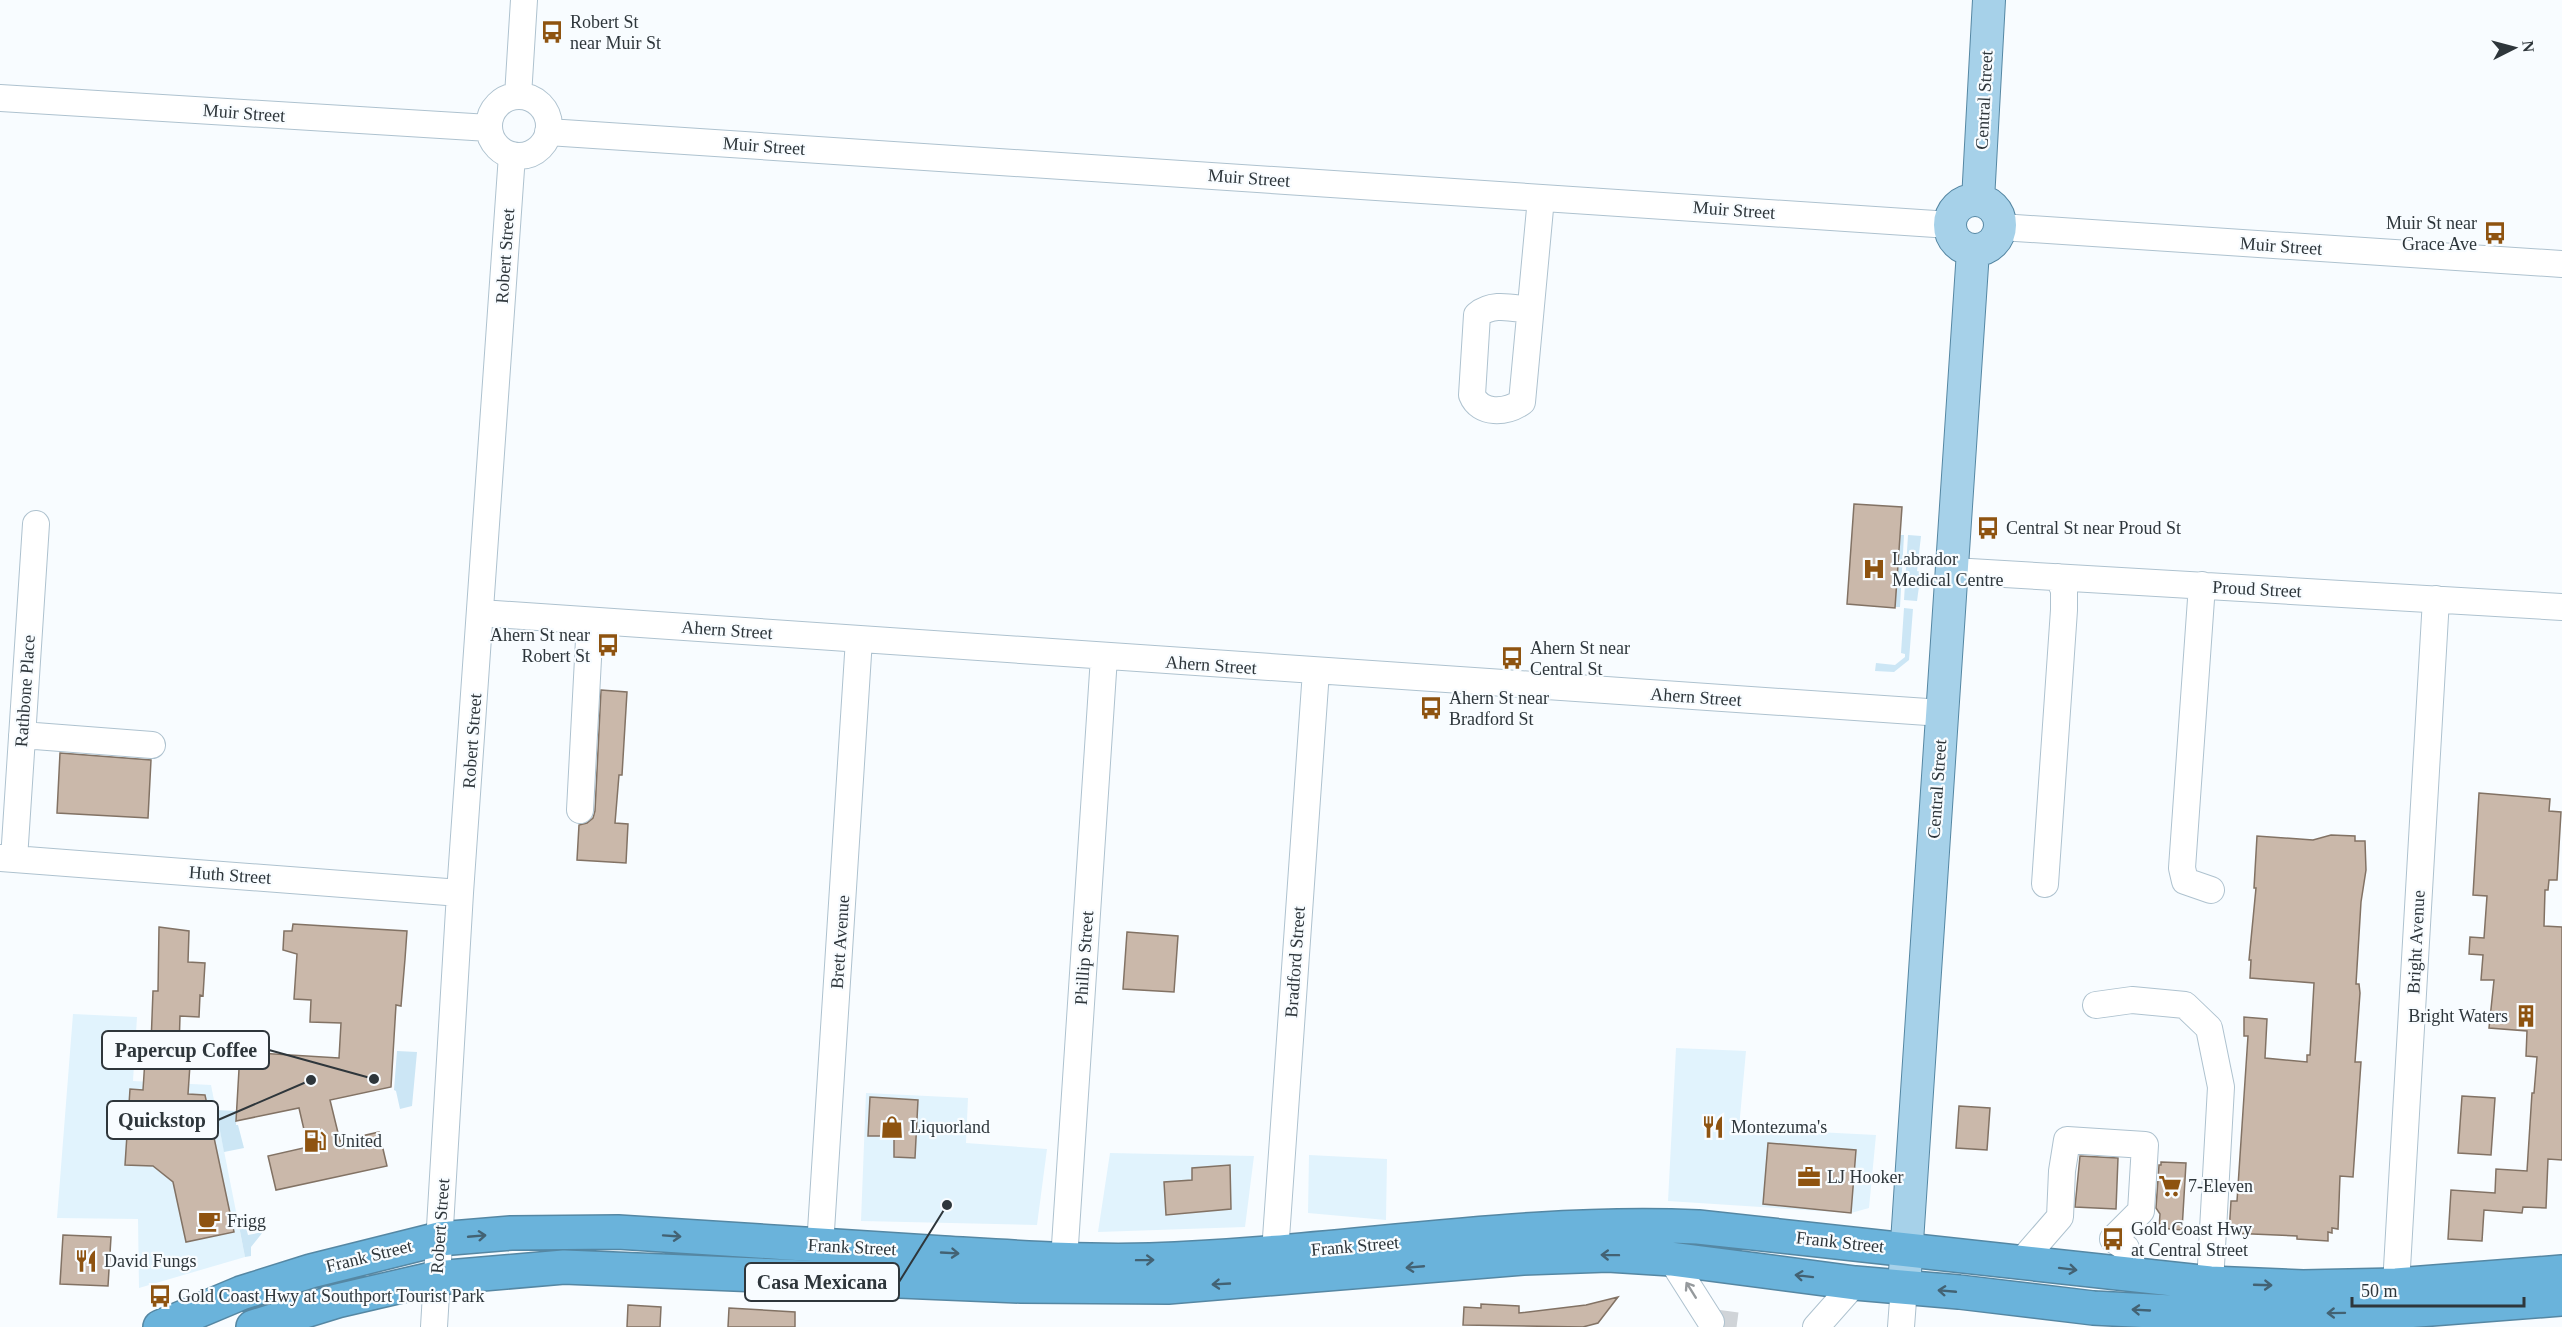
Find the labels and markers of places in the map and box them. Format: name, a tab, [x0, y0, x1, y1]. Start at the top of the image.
place label: Robert St near Muir St	[570, 12, 661, 53]
bus stop icon: Robert St near Muir St	[539, 19, 565, 45]
place label: Muir St near Grace Ave	[2386, 213, 2477, 254]
bus stop icon: Muir St near Grace Ave	[2482, 220, 2508, 246]
bus stop icon: Central St near Proud St	[1975, 515, 2001, 541]
place label: Central St near Proud St	[2006, 518, 2181, 538]
place label: Labrador Medical Centre	[1892, 549, 2003, 590]
hospital icon: Labrador Medical Centre	[1861, 556, 1887, 582]
place label: Ahern St near Robert St	[490, 625, 590, 666]
bus stop icon: Ahern St near Robert St	[595, 632, 621, 658]
place label: Ahern St near Central St	[1530, 638, 1630, 679]
bus stop icon: Ahern St near Central St	[1499, 645, 1525, 671]
place label: Ahern St near Bradford St	[1449, 688, 1549, 729]
bus stop icon: Ahern St near Bradford St	[1418, 695, 1444, 721]
building icon: Bright Waters	[2513, 1003, 2539, 1029]
place label: Bright Waters	[2408, 1006, 2508, 1026]
callout: Papercup Coffee	[102, 1031, 269, 1069]
callout: Quickstop	[107, 1101, 218, 1139]
shop icon: Liquorland	[879, 1114, 905, 1140]
restaurant icon: Montezuma's	[1700, 1114, 1726, 1140]
place label: Liquorland	[910, 1117, 990, 1137]
place label: Montezuma's	[1731, 1117, 1827, 1137]
fuel station icon: United	[302, 1128, 328, 1154]
place label: United	[333, 1131, 382, 1151]
office icon: LJ Hooker	[1796, 1164, 1822, 1190]
place label: LJ Hooker	[1827, 1167, 1903, 1187]
supermarket icon: 7-Eleven	[2157, 1173, 2183, 1199]
place label: 7-Eleven	[2188, 1176, 2253, 1196]
cafe icon: Frigg	[196, 1208, 222, 1234]
place label: Frigg	[227, 1211, 266, 1231]
place label: Gold Coast Hwy at Central Street	[2131, 1219, 2252, 1260]
bus stop icon: Gold Coast Hwy at Central Street	[2100, 1226, 2126, 1252]
restaurant icon: David Fungs	[73, 1248, 99, 1274]
place label: David Fungs	[104, 1251, 197, 1271]
callout: Casa Mexicana	[745, 1263, 899, 1301]
bus stop icon: Gold Coast Hwy at Southport Tourist Park	[147, 1283, 173, 1309]
place label: Gold Coast Hwy at Southport Tourist Park	[178, 1286, 484, 1306]

